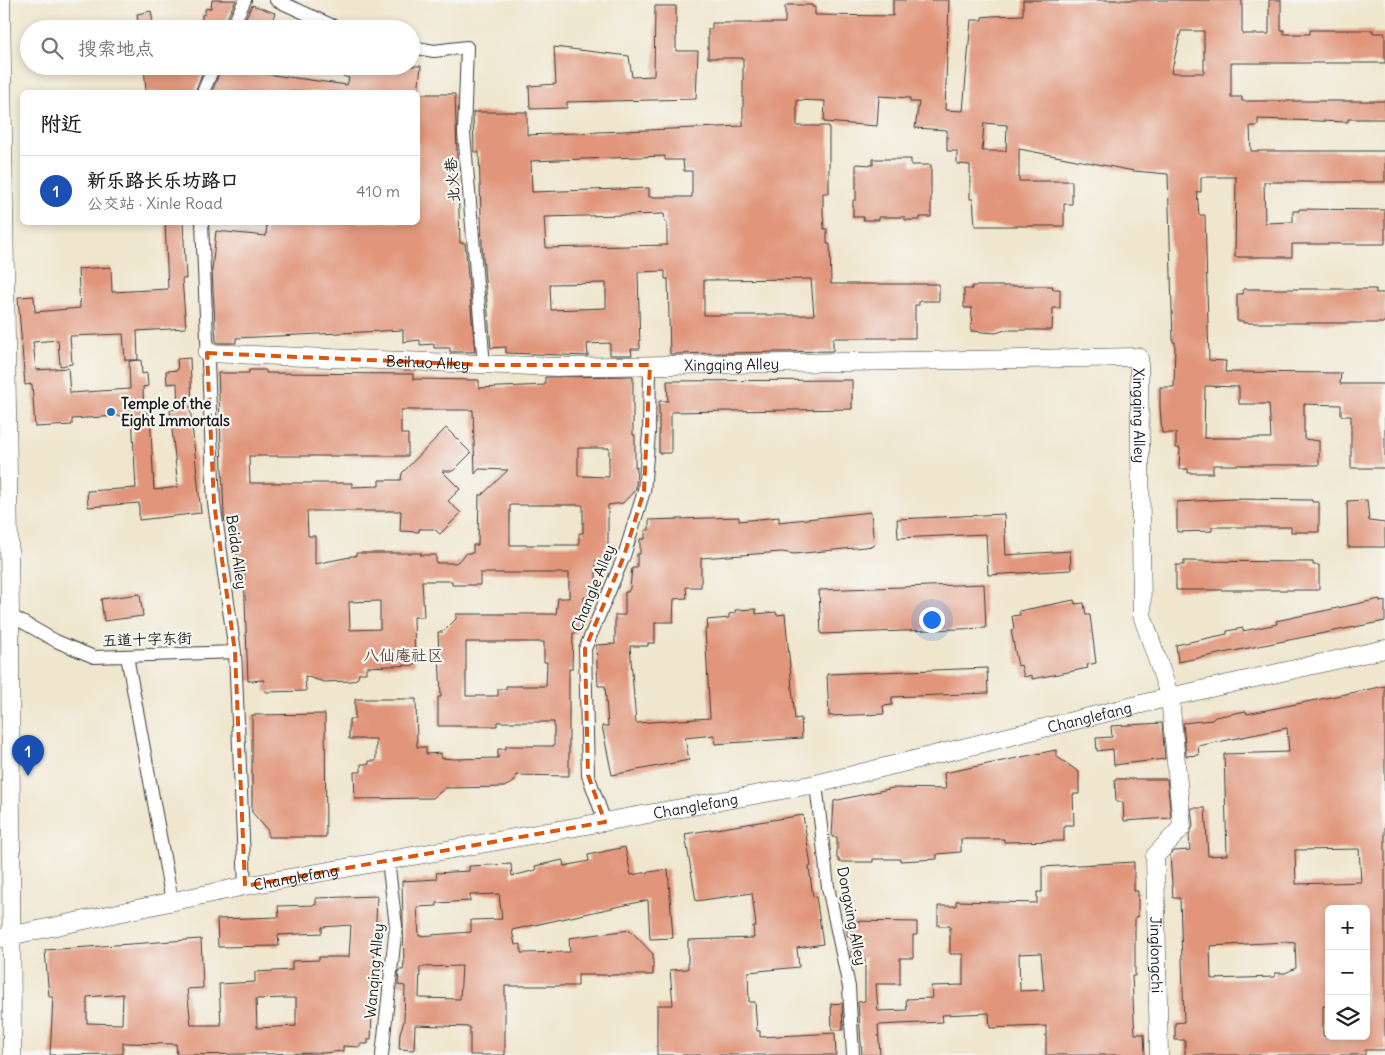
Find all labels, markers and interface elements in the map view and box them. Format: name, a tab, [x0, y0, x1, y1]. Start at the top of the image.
search box	[20, 20, 420, 75]
icon: search	[38, 34, 66, 62]
text: 搜索地点	[78, 36, 154, 60]
text: 附近	[40, 110, 82, 137]
street label: 北火巷	[441, 157, 463, 203]
text: 新乐路长乐坊路口	[87, 168, 239, 192]
text: 1	[53, 181, 59, 201]
text: 410 m	[356, 181, 400, 201]
text: 公交站 · Xinle Road	[87, 193, 223, 213]
street label: Beihuo Alley	[386, 351, 470, 373]
street label: Xingqing Alley	[684, 354, 779, 374]
street label: Xingqing Alley	[1130, 368, 1150, 463]
place label: Temple of the Eight Immortals	[121, 394, 230, 431]
marker: Temple of the Eight Immortals	[105, 406, 117, 418]
street label: Beida Alley	[222, 513, 252, 591]
street label: Changle Alley	[567, 542, 619, 634]
your location	[919, 607, 945, 633]
street label: 五道十字东街	[102, 628, 192, 650]
district label: 八仙庵社区	[363, 645, 443, 665]
street label: Changlefang	[1045, 697, 1133, 736]
pin: 1	[12, 735, 44, 776]
street label: Changlefang	[651, 789, 739, 822]
street label: Changlefang	[252, 860, 340, 894]
street label: Dongxing Alley	[833, 865, 871, 967]
map controls	[1325, 905, 1370, 1040]
button: +	[1325, 905, 1370, 950]
street label: Jinglongchi	[1147, 916, 1167, 993]
street label: Wanqing Alley	[360, 923, 388, 1019]
button: −	[1325, 950, 1370, 995]
button: layers	[1325, 995, 1370, 1040]

